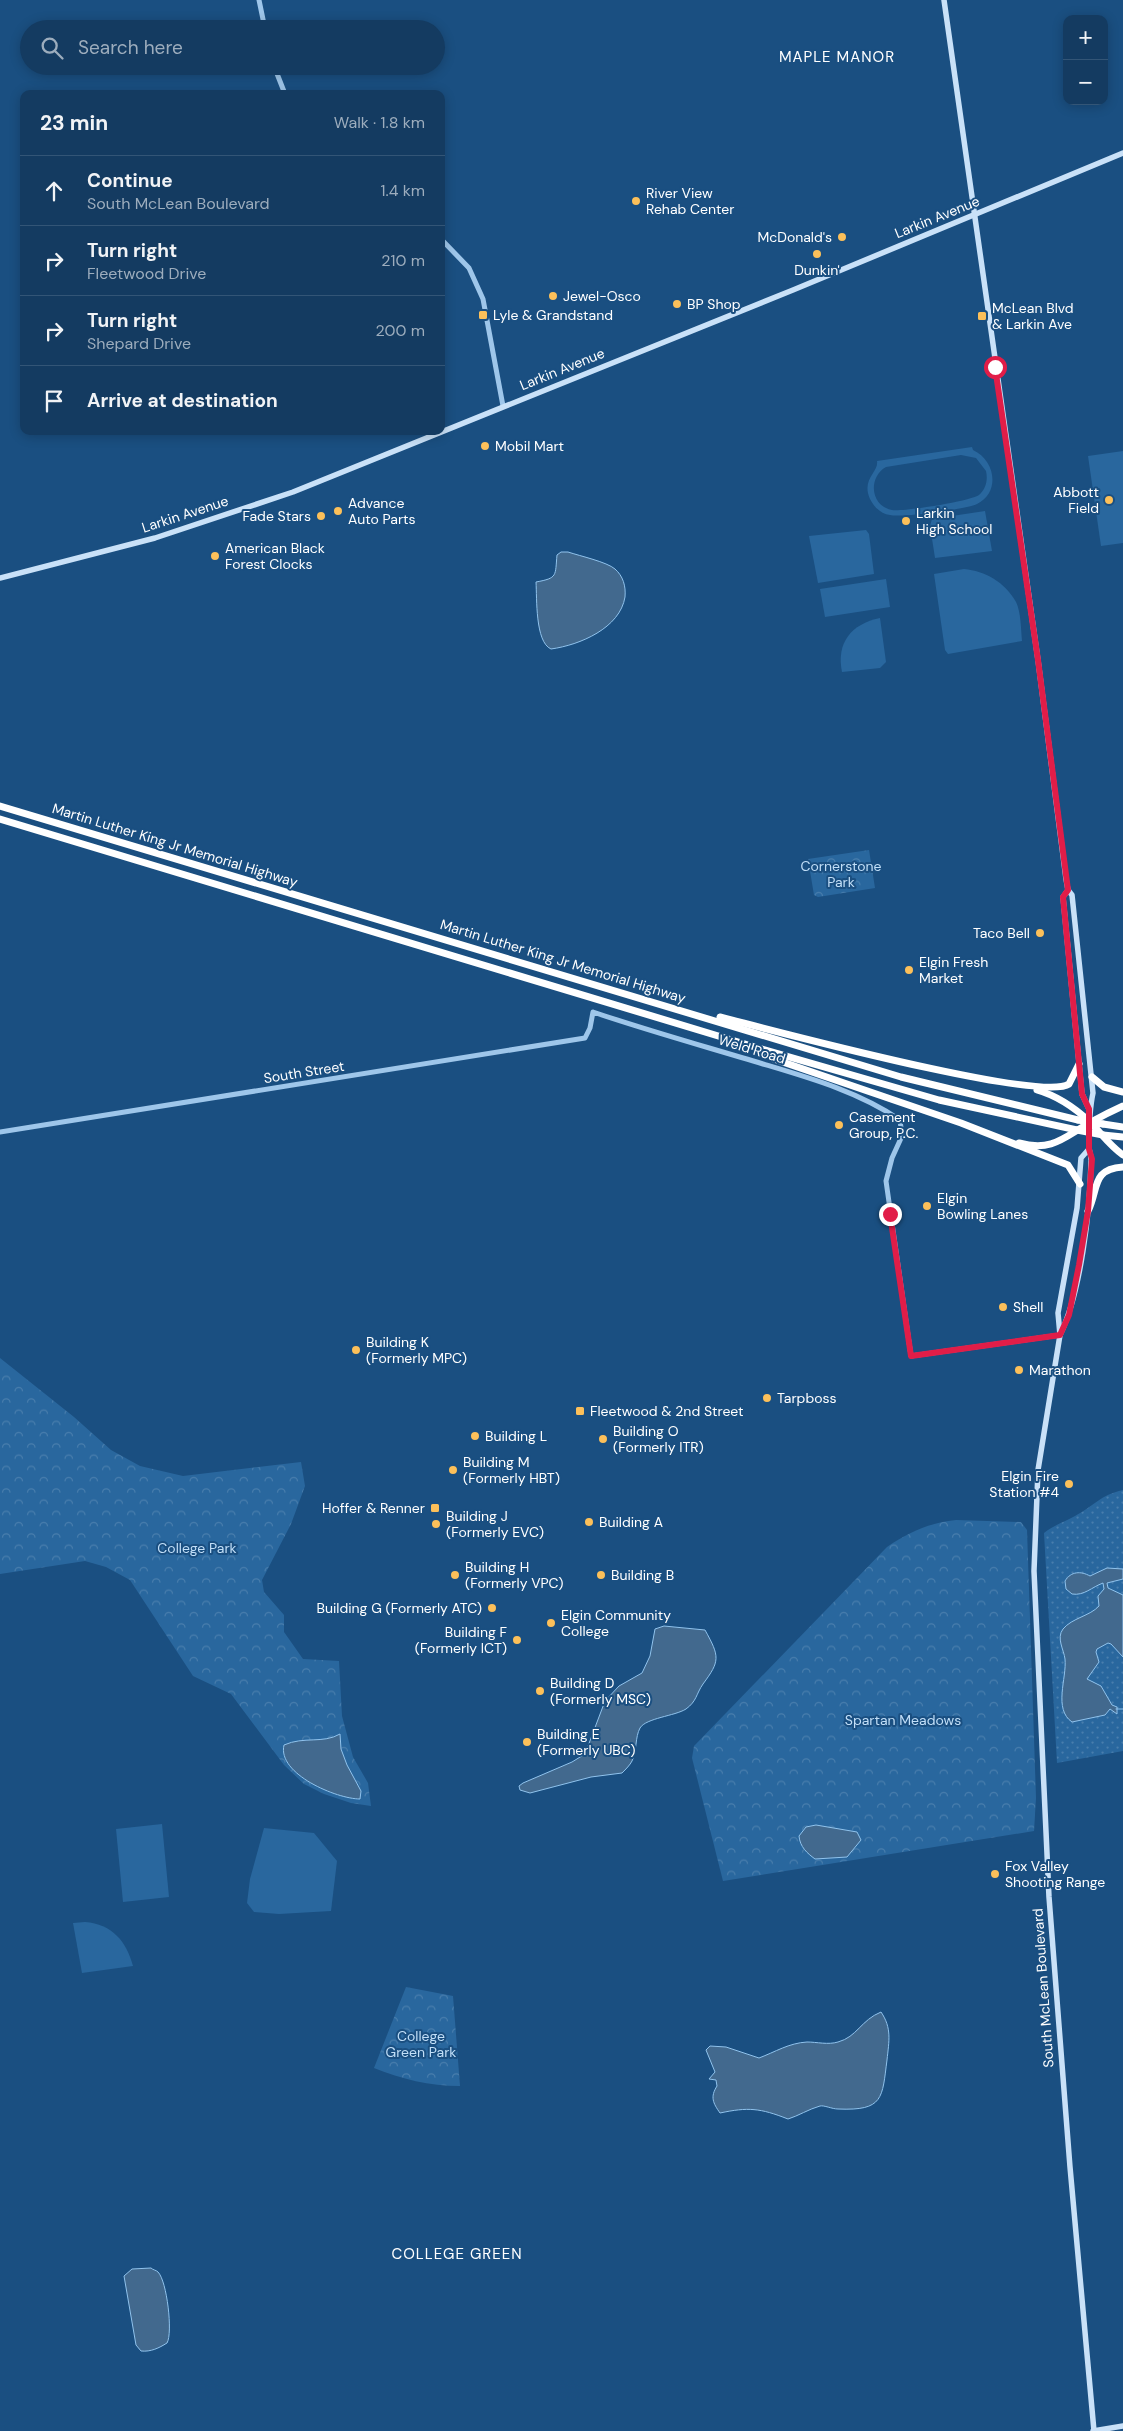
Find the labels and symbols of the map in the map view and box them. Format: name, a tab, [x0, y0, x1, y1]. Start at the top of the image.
district label: MAPLE MANOR	[779, 47, 895, 67]
place label: River View Rehab Center	[646, 184, 734, 218]
street label: Larkin Avenue	[892, 192, 982, 242]
marker: River View Rehab Center	[630, 195, 642, 207]
place label: McDonald's	[757, 228, 832, 246]
marker: McDonald's	[836, 231, 848, 243]
marker: Dunkin'	[811, 248, 823, 260]
place label: Dunkin'	[794, 261, 840, 279]
place label: Jewel-Osco	[563, 287, 641, 305]
marker: Jewel-Osco	[547, 290, 559, 302]
place label: BP Shop	[687, 295, 741, 313]
marker: BP Shop	[671, 298, 683, 310]
place label: McLean Blvd & Larkin Ave	[992, 299, 1074, 333]
place label: Lyle & Grandstand	[493, 306, 613, 324]
marker: Lyle & Grandstand	[477, 309, 489, 321]
marker: McLean Blvd & Larkin Ave	[976, 310, 988, 322]
street label: Larkin Avenue	[517, 344, 607, 394]
route start	[984, 356, 1007, 379]
place label: Mobil Mart	[495, 437, 564, 455]
marker: Mobil Mart	[479, 440, 491, 452]
place label: Abbott Field	[1053, 483, 1099, 517]
street label: Larkin Avenue	[139, 492, 231, 536]
place label: Advance Auto Parts	[348, 494, 416, 528]
marker: Abbott Field	[1103, 494, 1115, 506]
place label: Larkin High School	[916, 504, 992, 538]
marker: Advance Auto Parts	[332, 505, 344, 517]
place label: Fade Stars	[242, 507, 311, 525]
marker: Fade Stars	[315, 510, 327, 522]
marker: Larkin High School	[900, 515, 912, 527]
place label: American Black Forest Clocks	[225, 539, 325, 573]
marker: American Black Forest Clocks	[209, 550, 221, 562]
street label: Martin Luther King Jr Memorial Highway	[50, 799, 300, 891]
park label: Cornerstone Park	[801, 857, 882, 891]
street label: Martin Luther King Jr Memorial Highway	[438, 915, 688, 1007]
place label: Taco Bell	[973, 924, 1030, 942]
marker: Taco Bell	[1034, 927, 1046, 939]
place label: Elgin Fresh Market	[919, 953, 988, 987]
marker: Elgin Fresh Market	[903, 964, 915, 976]
street label: Weld Road	[716, 1030, 788, 1068]
street label: South Street	[262, 1057, 346, 1087]
place label: Casement Group, P.C.	[849, 1108, 918, 1142]
marker: Casement Group, P.C.	[833, 1119, 845, 1131]
place label: Elgin Bowling Lanes	[937, 1189, 1028, 1223]
marker: Elgin Bowling Lanes	[921, 1200, 933, 1212]
route end	[879, 1203, 902, 1226]
place label: Shell	[1013, 1298, 1043, 1316]
marker: Shell	[997, 1301, 1009, 1313]
place label: Building K (Formerly MPC)	[366, 1333, 467, 1367]
marker: Building K (Formerly MPC)	[350, 1344, 362, 1356]
place label: Marathon	[1029, 1361, 1091, 1379]
marker: Marathon	[1013, 1364, 1025, 1376]
place label: Tarpboss	[777, 1389, 837, 1407]
marker: Tarpboss	[761, 1392, 773, 1404]
place label: Fleetwood & 2nd Street	[590, 1402, 744, 1420]
marker: Fleetwood & 2nd Street	[574, 1405, 586, 1417]
place label: Building O (Formerly ITR)	[613, 1422, 704, 1456]
place label: Building L	[485, 1427, 547, 1445]
marker: Building L	[469, 1430, 481, 1442]
marker: Building O (Formerly ITR)	[597, 1433, 609, 1445]
place label: Building M (Formerly HBT)	[463, 1453, 560, 1487]
marker: Building M (Formerly HBT)	[447, 1464, 459, 1476]
place label: Elgin Fire Station #4	[989, 1467, 1059, 1501]
marker: Elgin Fire Station #4	[1063, 1478, 1075, 1490]
place label: Hoffer & Renner	[322, 1499, 425, 1517]
marker: Hoffer & Renner	[429, 1502, 441, 1514]
place label: Building J (Formerly EVC)	[446, 1507, 544, 1541]
place label: Building A	[599, 1513, 663, 1531]
marker: Building A	[583, 1516, 595, 1528]
marker: Building J (Formerly EVC)	[430, 1518, 442, 1530]
park label: College Park	[157, 1539, 237, 1557]
place label: Building H (Formerly VPC)	[465, 1558, 563, 1592]
place label: Building B	[611, 1566, 674, 1584]
marker: Building H (Formerly VPC)	[449, 1569, 461, 1581]
marker: Building B	[595, 1569, 607, 1581]
place label: Building G (Formerly ATC)	[316, 1599, 482, 1617]
marker: Building G (Formerly ATC)	[486, 1602, 498, 1614]
place label: Elgin Community College	[561, 1606, 671, 1640]
marker: Elgin Community College	[545, 1617, 557, 1629]
place label: Building F (Formerly ICT)	[415, 1623, 507, 1657]
marker: Building F (Formerly ICT)	[511, 1634, 523, 1646]
place label: Building D (Formerly MSC)	[550, 1674, 651, 1708]
marker: Building D (Formerly MSC)	[534, 1685, 546, 1697]
park label: Spartan Meadows	[845, 1711, 961, 1729]
place label: Building E (Formerly UBC)	[537, 1725, 636, 1759]
marker: Building E (Formerly UBC)	[521, 1736, 533, 1748]
place label: Fox Valley Shooting Range	[1005, 1857, 1105, 1891]
marker: Fox Valley Shooting Range	[989, 1868, 1001, 1880]
street label: South McLean Boulevard	[1028, 1908, 1058, 2068]
park label: College Green Park	[386, 2027, 456, 2061]
district label: COLLEGE GREEN	[391, 2244, 523, 2264]

